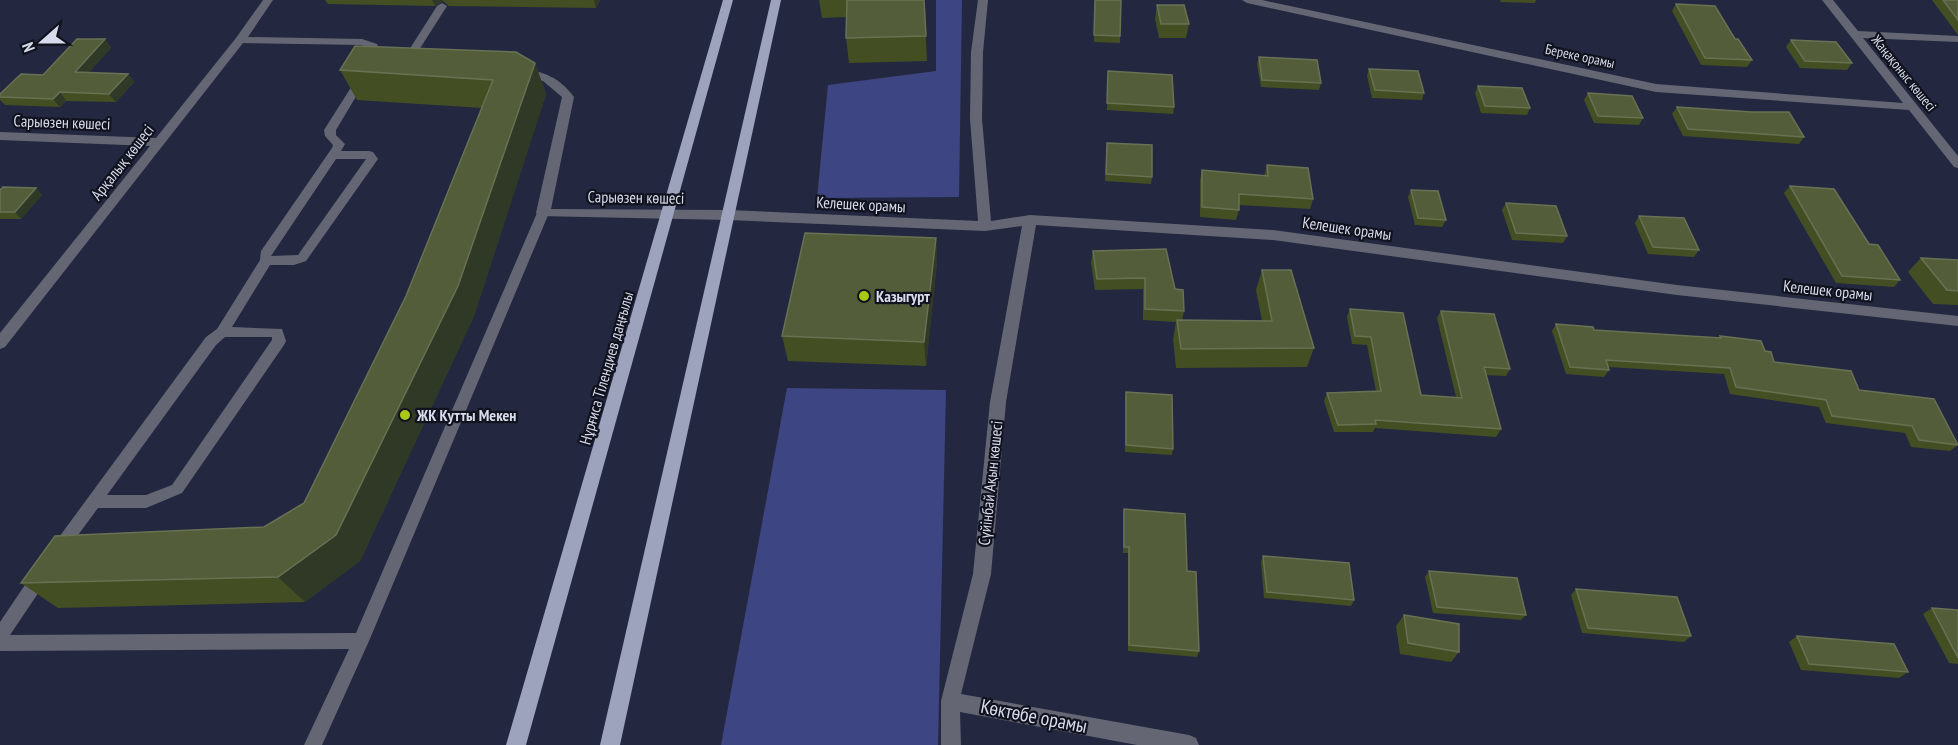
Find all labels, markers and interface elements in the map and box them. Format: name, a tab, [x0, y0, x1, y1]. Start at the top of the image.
north arrow	[12, 12, 72, 72]
street label: Жаңақоныс көшесі	[1867, 30, 1940, 115]
text: N	[17, 40, 39, 55]
street label: Береке орамы	[1544, 40, 1616, 72]
street label: Сарыөзен көшесі	[13, 110, 111, 134]
street label: Арқалық көшесі	[86, 120, 158, 204]
street label: Сарыөзен көшесі	[587, 186, 685, 208]
street label: Келешек орамы	[816, 192, 906, 216]
street label: Келешек орамы	[1301, 212, 1393, 244]
street label: Келешек орамы	[1782, 275, 1874, 305]
place label: Казыгурт	[876, 286, 930, 306]
street label: Нұрғиса Тілендиев даңғылы	[575, 289, 637, 447]
marker: Казыгурт	[857, 289, 871, 303]
place label: ЖК Кутты Мекен	[416, 405, 516, 425]
marker: ЖК Кутты Мекен	[398, 408, 412, 422]
street label: Сүйінбай Ақын көшесі	[974, 420, 1006, 546]
street label: Көктөбе орамы	[979, 693, 1089, 739]

